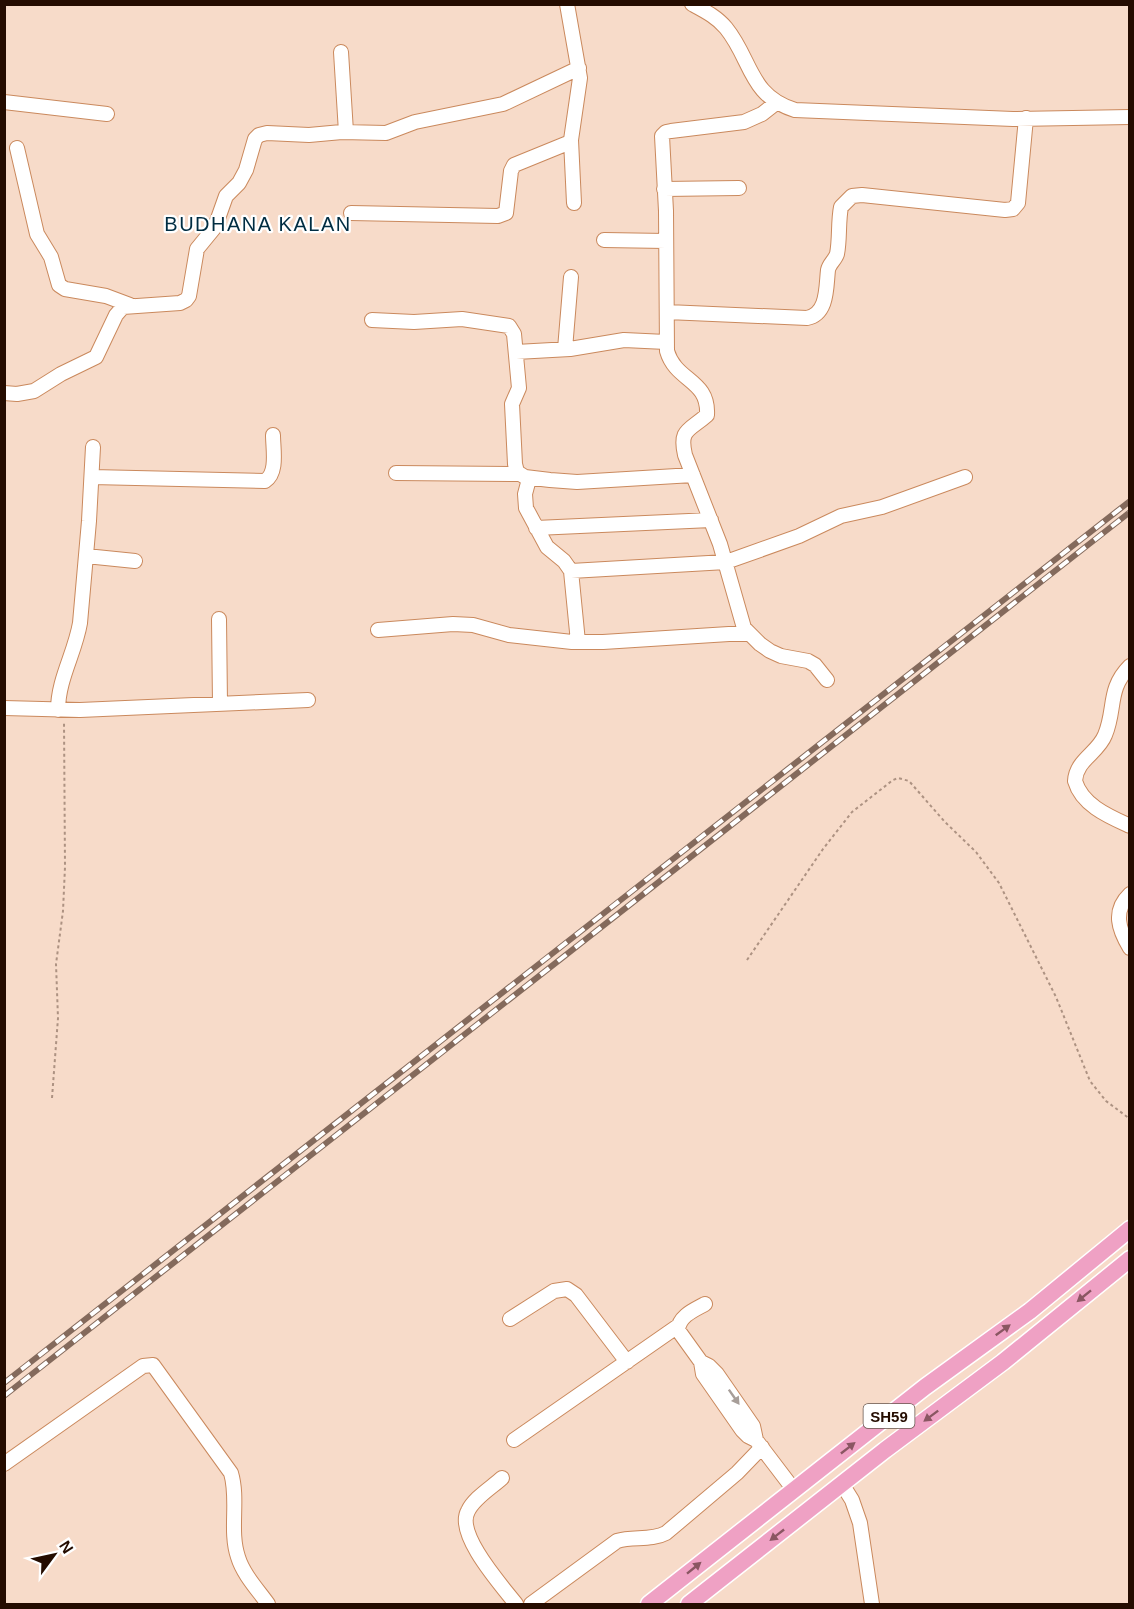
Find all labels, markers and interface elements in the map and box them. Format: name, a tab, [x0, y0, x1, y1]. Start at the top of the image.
district label: BUDHANA KALAN	[164, 213, 352, 235]
one-way arrow	[1077, 1289, 1092, 1302]
one-way arrow	[995, 1324, 1011, 1336]
one-way arrow	[728, 1389, 740, 1405]
road number: SH59	[864, 1404, 914, 1428]
one-way arrow	[923, 1409, 938, 1421]
one-way arrow	[840, 1441, 856, 1454]
north arrow	[24, 1525, 84, 1585]
one-way arrow	[769, 1529, 784, 1541]
text: N	[56, 1538, 76, 1557]
one-way arrow	[687, 1563, 702, 1575]

